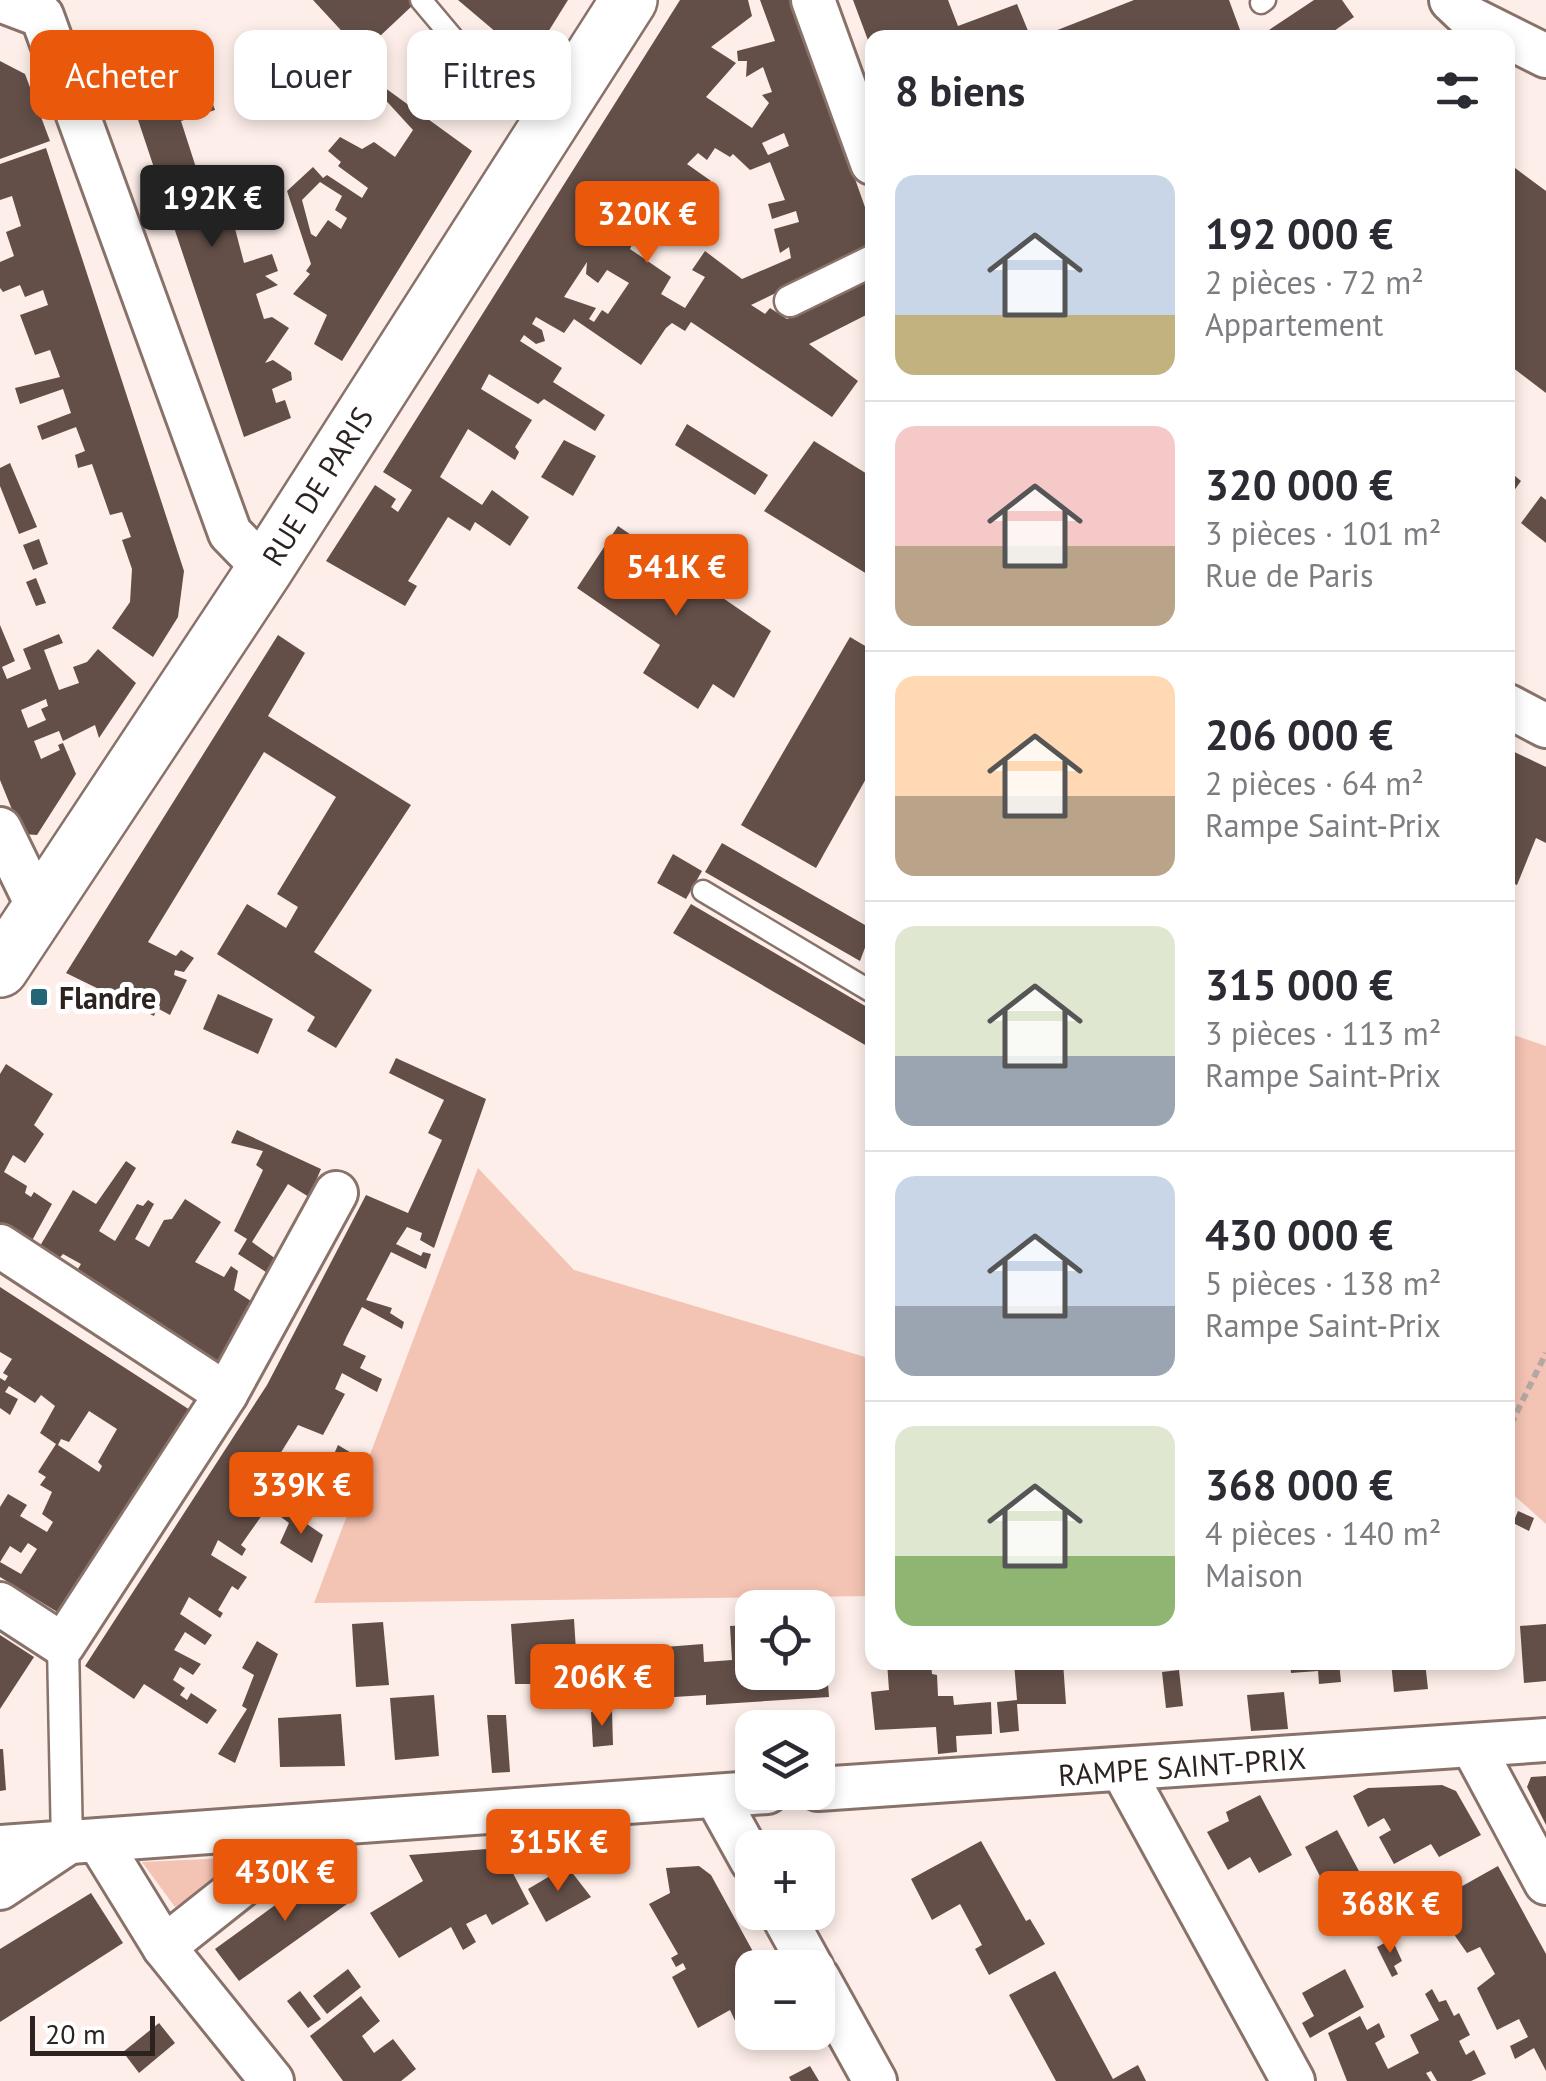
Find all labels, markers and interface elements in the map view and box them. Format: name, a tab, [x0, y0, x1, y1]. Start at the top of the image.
chip: Acheter	[30, 30, 214, 120]
chip: Louer	[234, 30, 387, 120]
chip: Filtres	[407, 30, 571, 120]
text: 8 biens	[895, 63, 1025, 118]
icon: filters	[1430, 63, 1485, 118]
pin: 192K €	[131, 165, 293, 250]
text: 192K €	[162, 176, 262, 218]
pin: 320K €	[566, 181, 728, 266]
text: 320K €	[597, 192, 697, 234]
text: 192 000 €	[1205, 206, 1393, 261]
icon: home	[975, 215, 1095, 335]
text: 2 pièces · 72 m²	[1205, 261, 1424, 303]
text: Appartement	[1205, 303, 1383, 345]
street label: RUE DE PARIS	[253, 399, 381, 573]
text: 320 000 €	[1205, 457, 1393, 512]
icon: home	[975, 466, 1095, 586]
text: 3 pièces · 101 m²	[1205, 512, 1441, 554]
pin: 541K €	[595, 534, 757, 619]
text: 541K €	[626, 545, 726, 587]
text: Rue de Paris	[1205, 554, 1373, 596]
text: 206 000 €	[1205, 707, 1393, 762]
icon: home	[975, 716, 1095, 836]
text: 2 pièces · 64 m²	[1205, 762, 1424, 804]
text: Rampe Saint-Prix	[1205, 804, 1441, 846]
text: 315 000 €	[1205, 957, 1393, 1012]
icon: home	[975, 966, 1095, 1086]
place label: Flandre	[59, 978, 156, 1017]
marker: Flandre	[28, 986, 50, 1008]
text: 3 pièces · 113 m²	[1205, 1012, 1441, 1054]
text: Rampe Saint-Prix	[1205, 1054, 1441, 1096]
text: 430 000 €	[1205, 1207, 1393, 1262]
icon: home	[975, 1216, 1095, 1336]
text: 5 pièces · 138 m²	[1205, 1262, 1441, 1304]
text: Rampe Saint-Prix	[1205, 1304, 1441, 1346]
pin: 339K €	[220, 1452, 382, 1537]
text: 368 000 €	[1205, 1457, 1393, 1512]
text: 339K €	[251, 1463, 351, 1505]
icon: home	[975, 1466, 1095, 1586]
text: 4 pièces · 140 m²	[1205, 1512, 1441, 1554]
text: Maison	[1205, 1554, 1303, 1596]
map controls	[735, 1590, 835, 2050]
button: locate	[735, 1590, 835, 1690]
pin: 206K €	[521, 1644, 683, 1729]
text: 206K €	[552, 1655, 652, 1697]
button: layers	[735, 1710, 835, 1810]
street label: RAMPE SAINT-PRIX	[1057, 1738, 1307, 1794]
pin: 315K €	[477, 1809, 639, 1894]
text: 315K €	[508, 1820, 608, 1862]
button: +	[735, 1830, 835, 1930]
pin: 430K €	[204, 1839, 366, 1924]
text: 430K €	[235, 1850, 335, 1892]
pin: 368K €	[1309, 1871, 1471, 1956]
text: 368K €	[1340, 1882, 1440, 1924]
button: −	[735, 1950, 835, 2050]
scale bar	[30, 2011, 155, 2056]
text: 20 m	[45, 2015, 106, 2052]

